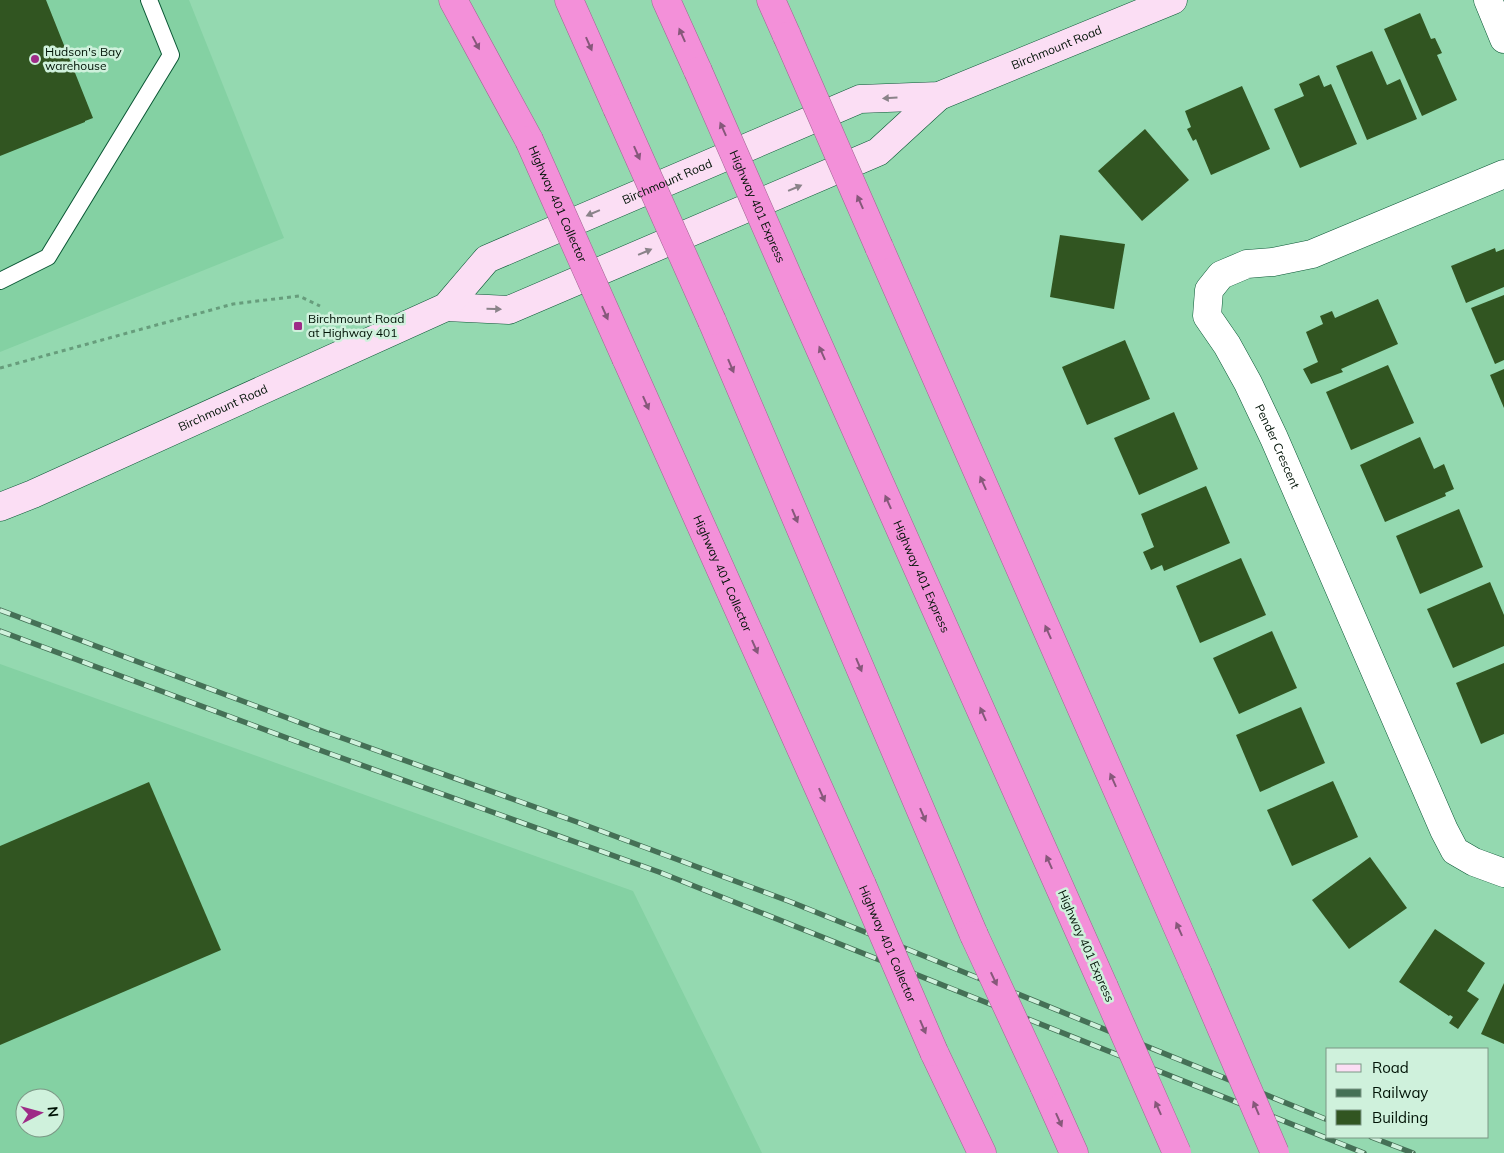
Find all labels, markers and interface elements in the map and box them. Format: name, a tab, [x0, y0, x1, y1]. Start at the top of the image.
street label: Birchmount Road	[1009, 22, 1104, 73]
one-way arrow	[677, 28, 685, 42]
one-way arrow	[472, 36, 481, 50]
one-way arrow	[585, 37, 593, 51]
place label: Hudson's Bay warehouse	[45, 44, 122, 73]
marker: Hudson's Bay warehouse	[29, 53, 41, 65]
one-way arrow	[882, 94, 898, 102]
one-way arrow	[719, 122, 727, 136]
street label: Highway 401 Collector	[525, 143, 591, 265]
one-way arrow	[633, 146, 641, 160]
street label: Highway 401 Express	[727, 148, 789, 265]
street label: Birchmount Road	[620, 155, 714, 207]
one-way arrow	[788, 184, 803, 192]
one-way arrow	[855, 195, 863, 209]
one-way arrow	[586, 210, 600, 218]
one-way arrow	[638, 247, 652, 255]
one-way arrow	[487, 305, 503, 313]
one-way arrow	[602, 306, 610, 320]
place label: Birchmount Road at Highway 401	[308, 311, 404, 340]
marker: Birchmount Road at Highway 401	[292, 320, 304, 332]
one-way arrow	[818, 346, 826, 360]
one-way arrow	[728, 359, 736, 373]
street label: Birchmount Road	[176, 381, 270, 434]
one-way arrow	[642, 396, 650, 410]
street label: Pender Crescent	[1252, 402, 1303, 491]
one-way arrow	[978, 476, 986, 490]
one-way arrow	[884, 495, 892, 509]
one-way arrow	[791, 509, 799, 524]
street label: Highway 401 Collector	[690, 513, 756, 634]
street label: Highway 401 Express	[890, 518, 953, 635]
one-way arrow	[1044, 625, 1052, 639]
one-way arrow	[752, 640, 760, 654]
one-way arrow	[855, 658, 863, 672]
one-way arrow	[979, 707, 987, 721]
one-way arrow	[1109, 773, 1117, 787]
one-way arrow	[818, 788, 826, 802]
one-way arrow	[919, 808, 927, 822]
one-way arrow	[1045, 855, 1053, 869]
street label: Highway 401 Collector	[856, 883, 920, 1005]
street label: Highway 401 Express	[1055, 887, 1118, 1004]
one-way arrow	[1174, 922, 1182, 936]
one-way arrow	[991, 972, 999, 986]
one-way arrow	[920, 1020, 928, 1034]
legend	[1326, 1048, 1489, 1138]
text: Road	[1372, 1058, 1409, 1077]
text: Railway	[1372, 1083, 1428, 1102]
north arrow	[15, 1088, 65, 1138]
one-way arrow	[1153, 1101, 1161, 1115]
one-way arrow	[1252, 1101, 1260, 1115]
text: N	[43, 1105, 62, 1118]
text: Building	[1372, 1108, 1428, 1127]
one-way arrow	[1056, 1113, 1064, 1127]

